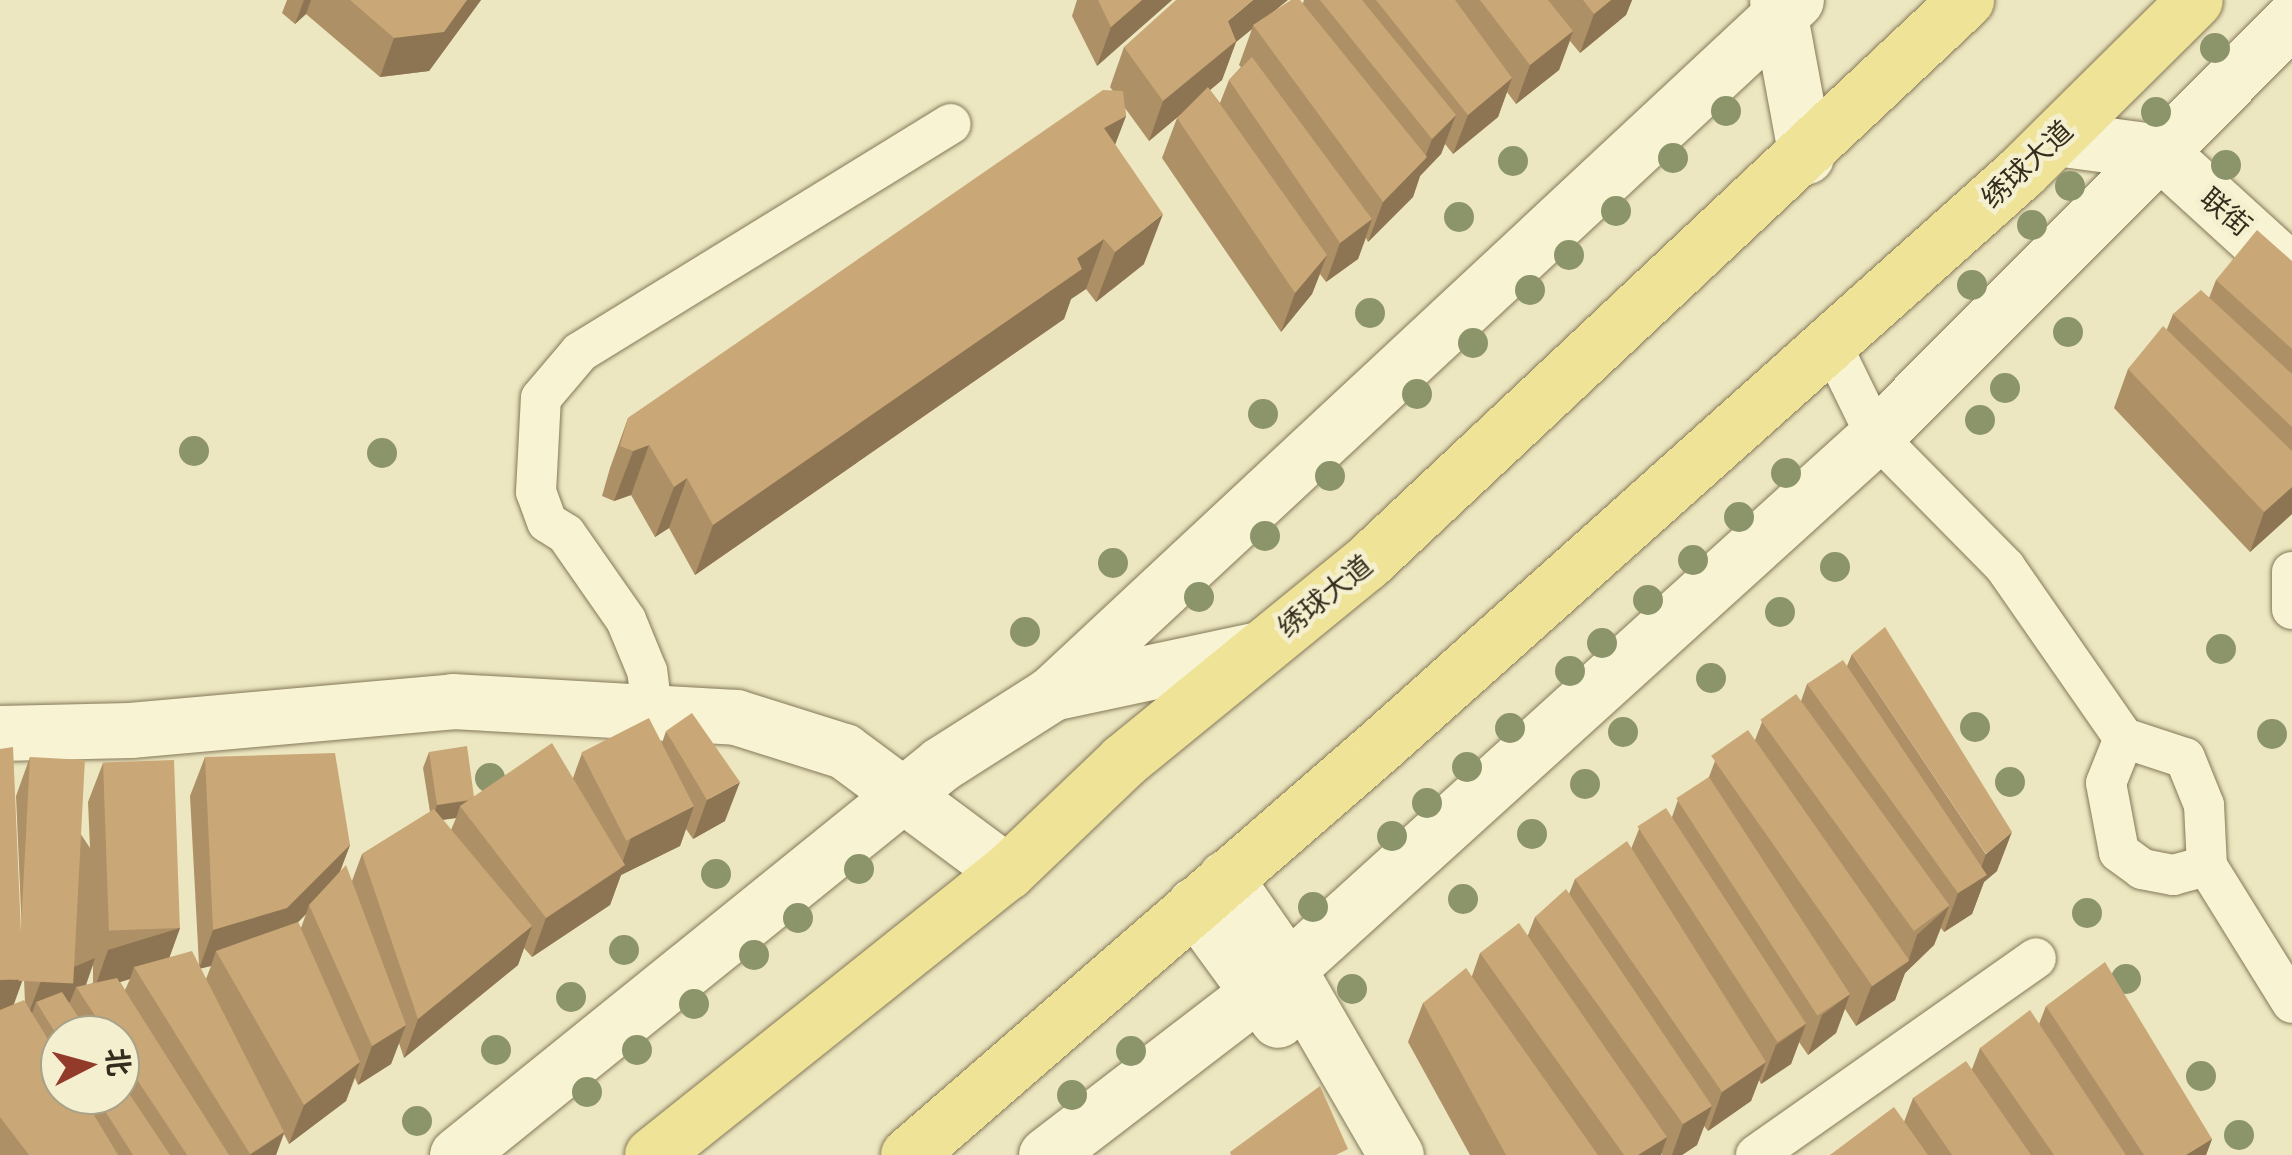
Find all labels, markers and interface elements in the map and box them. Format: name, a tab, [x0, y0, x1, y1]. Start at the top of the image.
street label: 绣球大道	[1975, 114, 2079, 214]
street label: 联街	[2194, 181, 2258, 243]
street label: 绣球大道	[1271, 548, 1379, 644]
north arrow	[40, 1015, 140, 1115]
text: 北	[97, 1046, 138, 1078]

